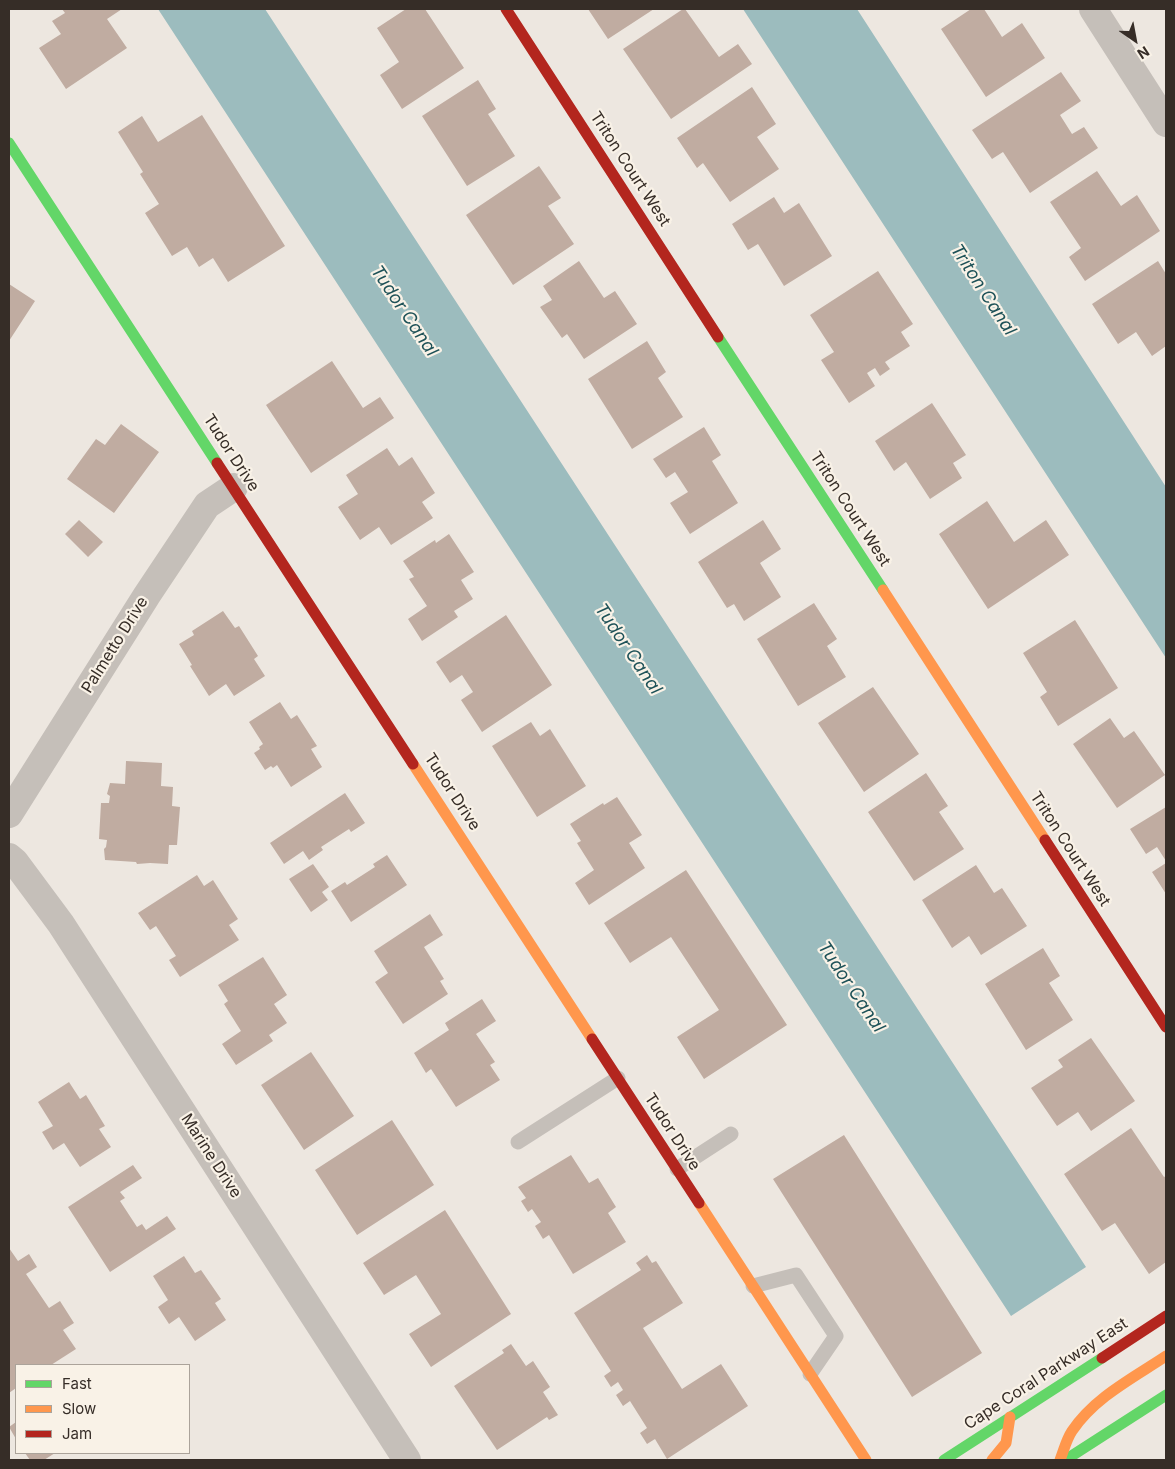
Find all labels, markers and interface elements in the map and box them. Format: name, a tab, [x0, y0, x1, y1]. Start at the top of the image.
north arrow	[1110, 15, 1160, 65]
text: N	[1134, 43, 1153, 63]
street label: Triton Court West	[586, 108, 674, 230]
water label: Triton Canal	[945, 240, 1021, 340]
water label: Tudor Canal	[366, 261, 442, 361]
street label: Tudor Drive	[199, 411, 263, 495]
street label: Triton Court West	[806, 448, 894, 570]
street label: Palmetto Drive	[78, 593, 152, 697]
water label: Tudor Canal	[590, 599, 666, 699]
street label: Tudor Drive	[420, 750, 484, 834]
street label: Triton Court West	[1026, 788, 1114, 910]
water label: Tudor Canal	[813, 937, 889, 1037]
street label: Tudor Drive	[640, 1090, 704, 1174]
street label: Marine Drive	[177, 1110, 245, 1202]
street label: Cape Coral Parkway East	[961, 1314, 1131, 1434]
legend	[15, 1364, 190, 1454]
text: Fast	[62, 1374, 92, 1393]
text: Slow	[62, 1399, 96, 1418]
text: Jam	[62, 1424, 92, 1443]

